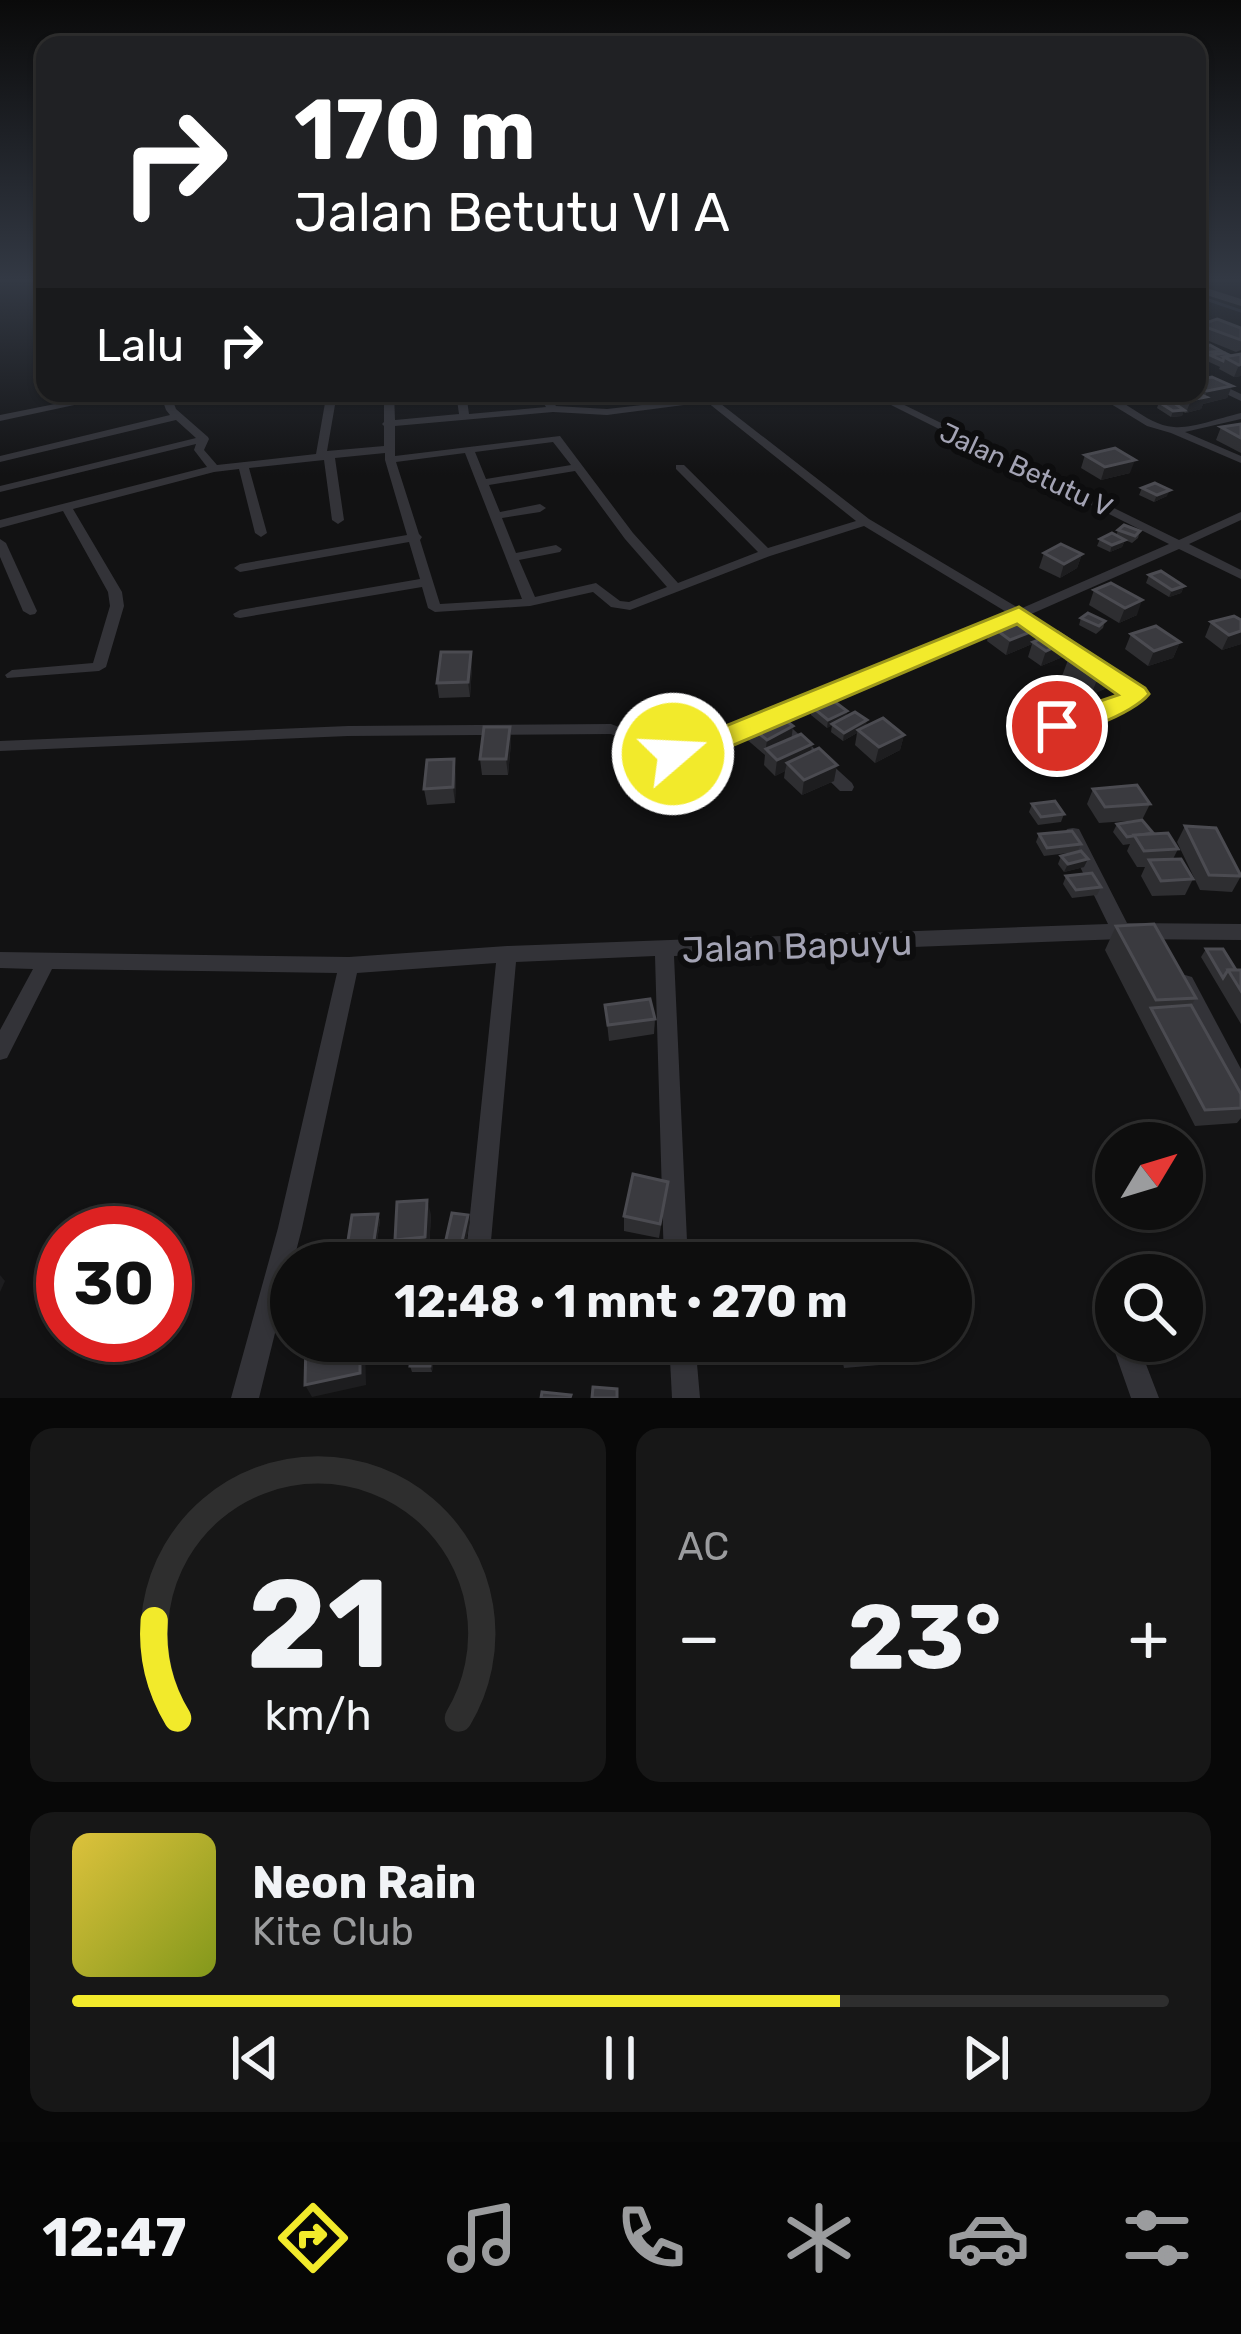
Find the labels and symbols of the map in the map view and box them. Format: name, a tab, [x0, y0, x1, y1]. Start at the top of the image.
street label: Jalan Betutu V	[935, 416, 1117, 524]
pin	[1006, 675, 1108, 777]
position arrow	[610, 691, 736, 817]
street label: Jalan Bapuyu	[681, 920, 913, 972]
north arrow	[1095, 1122, 1203, 1230]
speed limit sign: 30	[36, 1206, 192, 1362]

